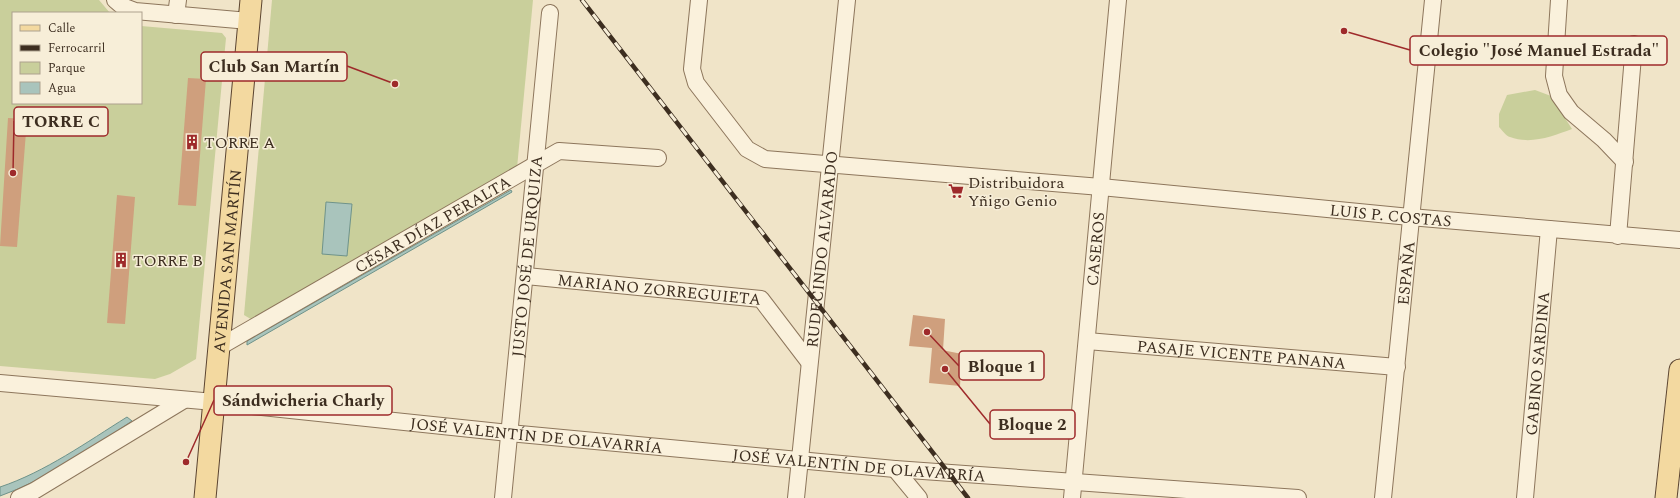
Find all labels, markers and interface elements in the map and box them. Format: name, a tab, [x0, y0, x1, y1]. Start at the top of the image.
legend	[12, 12, 142, 104]
text: Calle	[48, 19, 76, 38]
callout: Colegio "José Manuel Estrada"	[1410, 36, 1667, 65]
text: Colegio "José Manuel Estrada"	[1419, 38, 1659, 64]
text: Ferrocarril	[48, 39, 105, 58]
callout: Club San Martín	[201, 52, 347, 81]
text: Club San Martín	[209, 54, 340, 80]
text: Parque	[48, 59, 85, 78]
text: Agua	[48, 79, 76, 98]
callout: TORRE C	[14, 107, 108, 136]
text: TORRE C	[22, 109, 100, 135]
place label: TORRE A	[204, 131, 275, 155]
building icon: TORRE A	[183, 133, 201, 151]
street label: RUDECINDO ALVARADO	[800, 150, 844, 349]
street label: JUSTO JOSÉ DE URQUIZA	[506, 154, 549, 358]
street label: AVENIDA SAN MARTÍN	[207, 168, 248, 354]
street label: CÉSAR DÍAZ PERALTA	[350, 170, 515, 280]
place label: Distribuidora Yñigo Genio	[968, 171, 1064, 213]
supermarket icon: Distribuidora Yñigo Genio	[947, 182, 965, 200]
street label: LUIS P. COSTAS	[1328, 198, 1452, 233]
street label: CASEROS	[1081, 211, 1111, 287]
street label: ESPAÑA	[1391, 240, 1422, 306]
place label: TORRE B	[133, 249, 203, 273]
building icon: TORRE B	[112, 251, 130, 269]
street label: MARIANO ZORREGUIETA	[556, 268, 762, 312]
street label: GABINO SARDINA	[1520, 291, 1556, 437]
street label: PASAJE VICENTE PANANA	[1136, 334, 1347, 376]
callout: Bloque 1	[959, 351, 1044, 380]
text: Bloque 1	[967, 354, 1037, 380]
callout: Sándwicheria Charly	[214, 386, 392, 415]
text: Sándwicheria Charly	[222, 388, 385, 414]
callout: Bloque 2	[990, 410, 1075, 439]
street label: JOSÉ VALENTÍN DE OLAVARRÍA	[409, 412, 664, 460]
text: Bloque 2	[997, 412, 1067, 438]
street label: JOSÉ VALENTÍN DE OLAVARRÍA	[731, 443, 986, 488]

